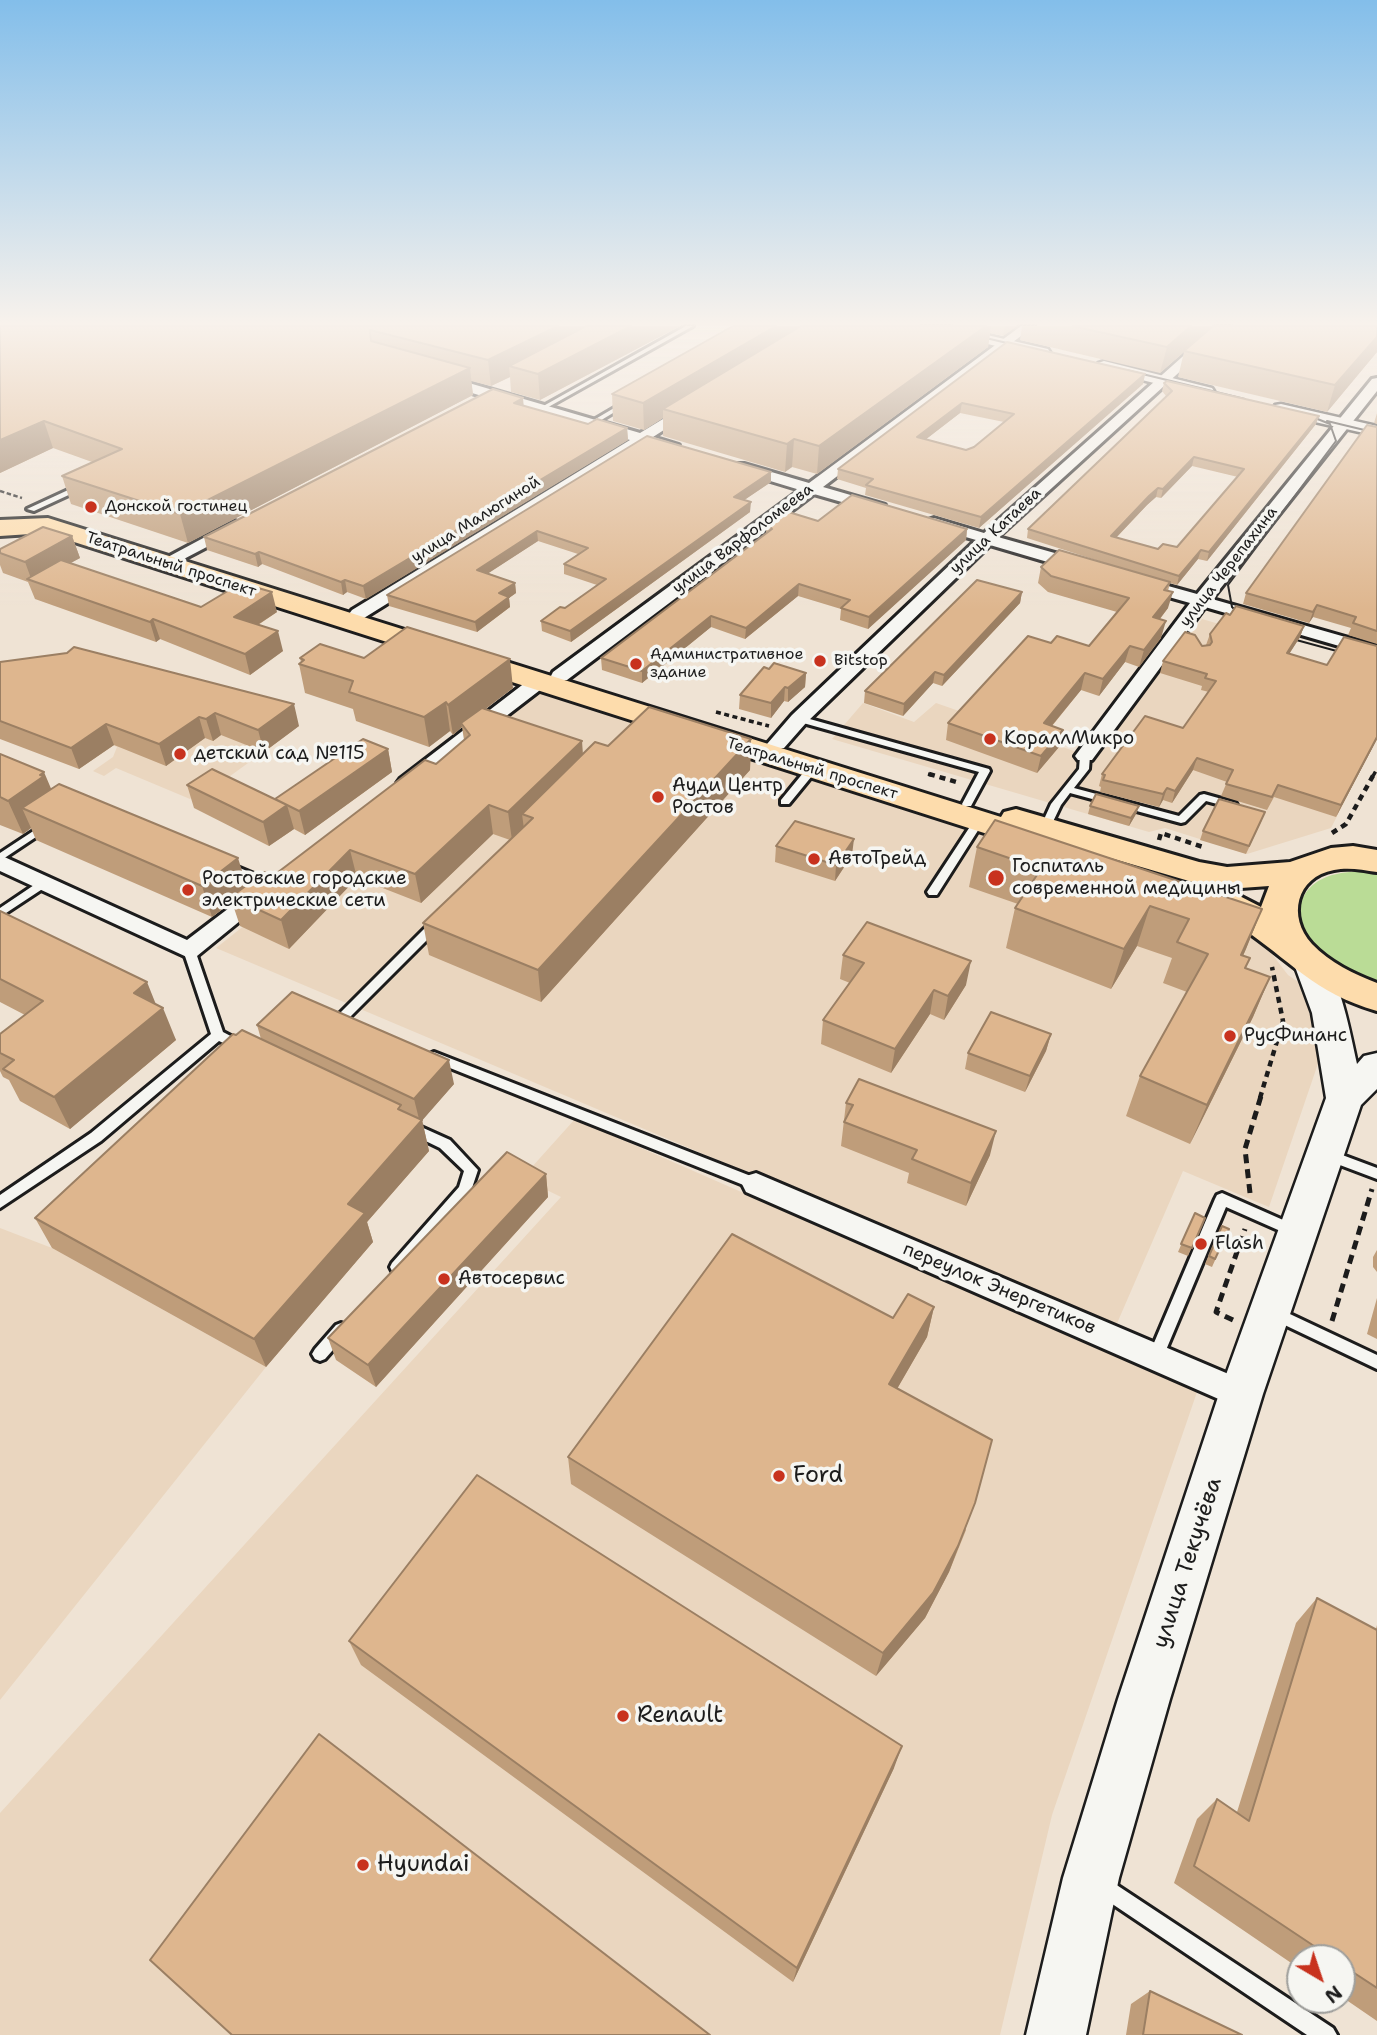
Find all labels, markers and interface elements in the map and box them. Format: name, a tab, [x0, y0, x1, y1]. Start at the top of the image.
street label: улица Малюгиной	[408, 473, 544, 567]
street label: улица Варфоломеева	[669, 480, 817, 598]
street label: улица Катаева	[946, 484, 1046, 578]
place label: Донской гостинец	[105, 497, 247, 517]
marker: Донской гостинец	[83, 499, 99, 515]
street label: улица Черепахина	[1176, 503, 1282, 631]
street label: Театральный проспект	[84, 528, 258, 602]
place label: Административное здание	[650, 645, 803, 683]
place label: Bitstop	[834, 651, 888, 671]
marker: Bitstop	[812, 653, 828, 669]
marker: Административное здание	[628, 656, 644, 672]
place label: КораллМикро	[1004, 728, 1134, 750]
marker: КораллМикро	[982, 731, 998, 747]
street label: Театральный проспект	[724, 734, 900, 804]
place label: детский сад №115	[194, 743, 365, 765]
marker: детский сад №115	[172, 746, 188, 762]
place label: Ауди Центр Ростов	[672, 775, 783, 819]
marker: Ауди Центр Ростов	[650, 789, 666, 805]
place label: АвтоТрейд	[828, 848, 926, 870]
marker: АвтоТрейд	[806, 851, 822, 867]
place label: Госпиталь современной медицины	[1012, 856, 1241, 900]
place label: Ростовские городские электрические сети	[202, 868, 407, 912]
marker: Госпиталь современной медицины	[986, 868, 1006, 888]
marker: Ростовские городские электрические сети	[180, 882, 196, 898]
place label: РусФинанс	[1244, 1025, 1347, 1047]
marker: РусФинанс	[1222, 1028, 1238, 1044]
place label: Flash	[1215, 1233, 1264, 1255]
marker: Flash	[1193, 1236, 1209, 1252]
street label: переулок Энергетиков	[899, 1238, 1099, 1340]
place label: Автосервис	[458, 1268, 565, 1290]
marker: Автосервис	[436, 1271, 452, 1287]
place label: Ford	[793, 1462, 843, 1490]
marker: Ford	[771, 1468, 787, 1484]
street label: улица Текучёва	[1147, 1474, 1229, 1652]
place label: Renault	[637, 1702, 723, 1730]
marker: Renault	[615, 1708, 631, 1724]
place label: Hyundai	[377, 1851, 469, 1879]
marker: Hyundai	[355, 1857, 371, 1873]
north arrow	[1286, 1944, 1356, 2014]
text: N	[1320, 1980, 1347, 2009]

